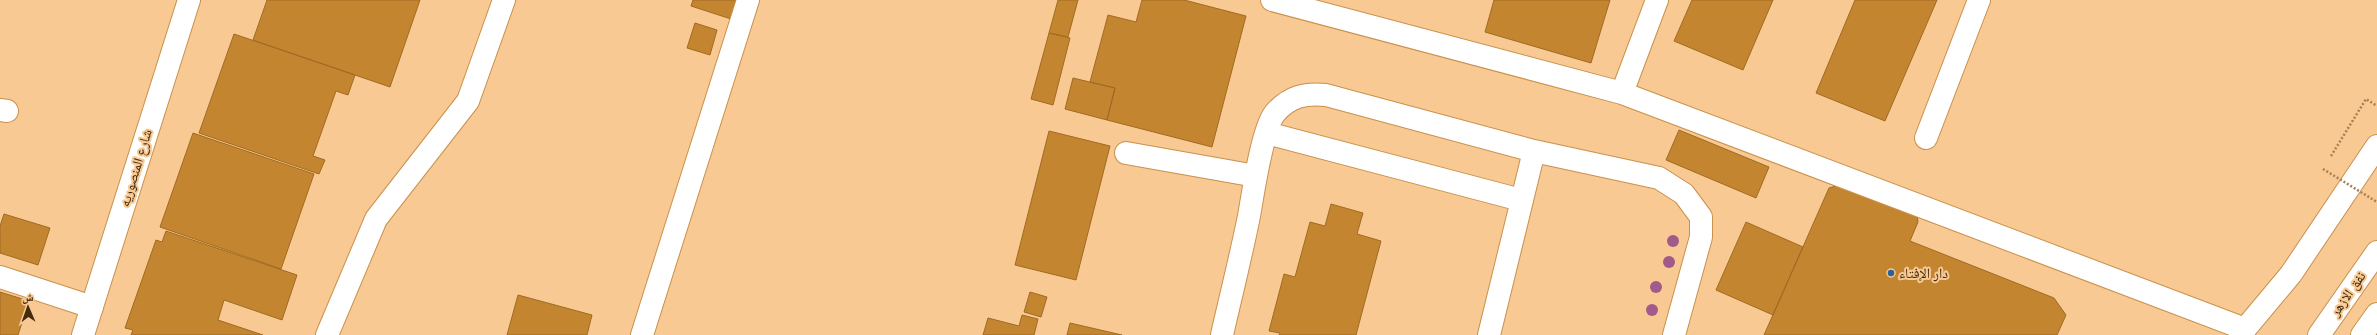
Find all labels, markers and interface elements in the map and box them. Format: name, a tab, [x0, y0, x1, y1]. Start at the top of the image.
street label: شارع المنصوريه	[116, 127, 157, 209]
place label: دار الإفتاء	[1899, 265, 1948, 282]
marker: دار الإفتاء	[1886, 268, 1896, 278]
street label: نفق الازهر	[2326, 268, 2370, 321]
north arrow	[8, 287, 48, 327]
text: ش	[22, 291, 34, 305]

